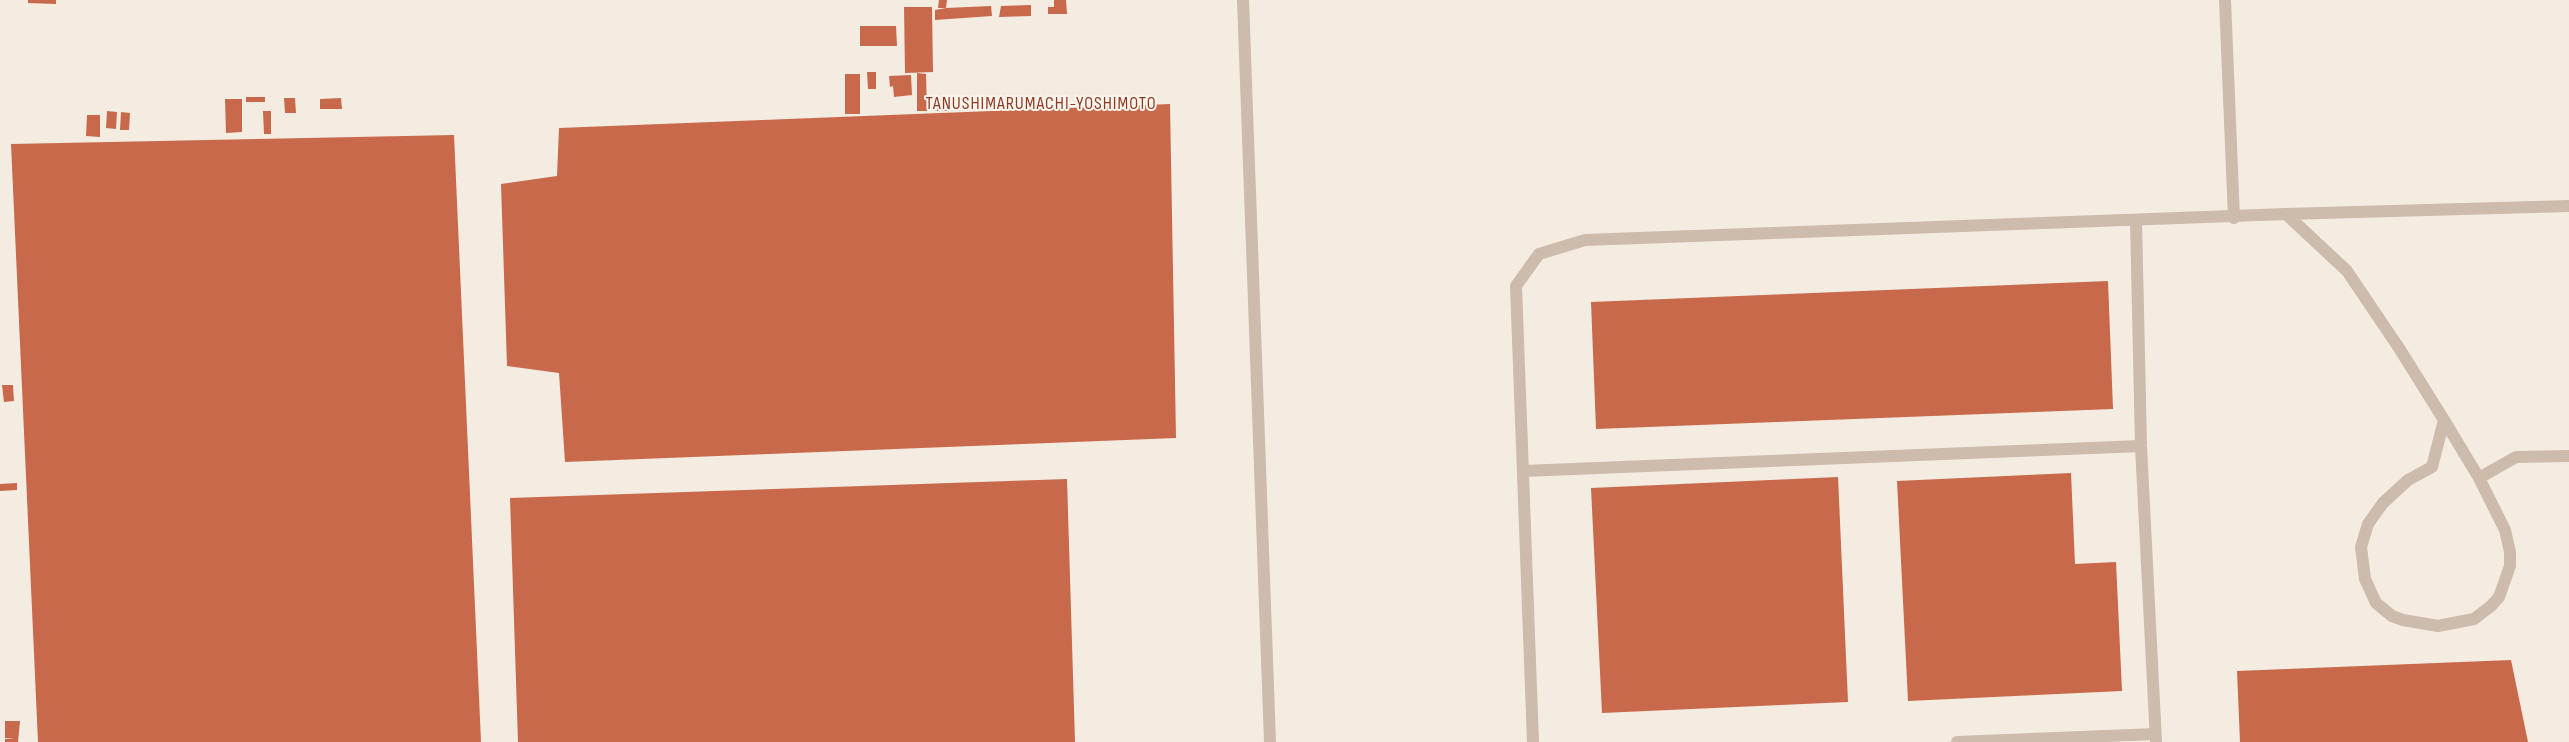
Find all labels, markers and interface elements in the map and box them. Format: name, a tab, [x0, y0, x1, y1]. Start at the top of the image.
district label: TANUSHIMARUMACHI-YOSHIMOTO	[922, 93, 1160, 115]

